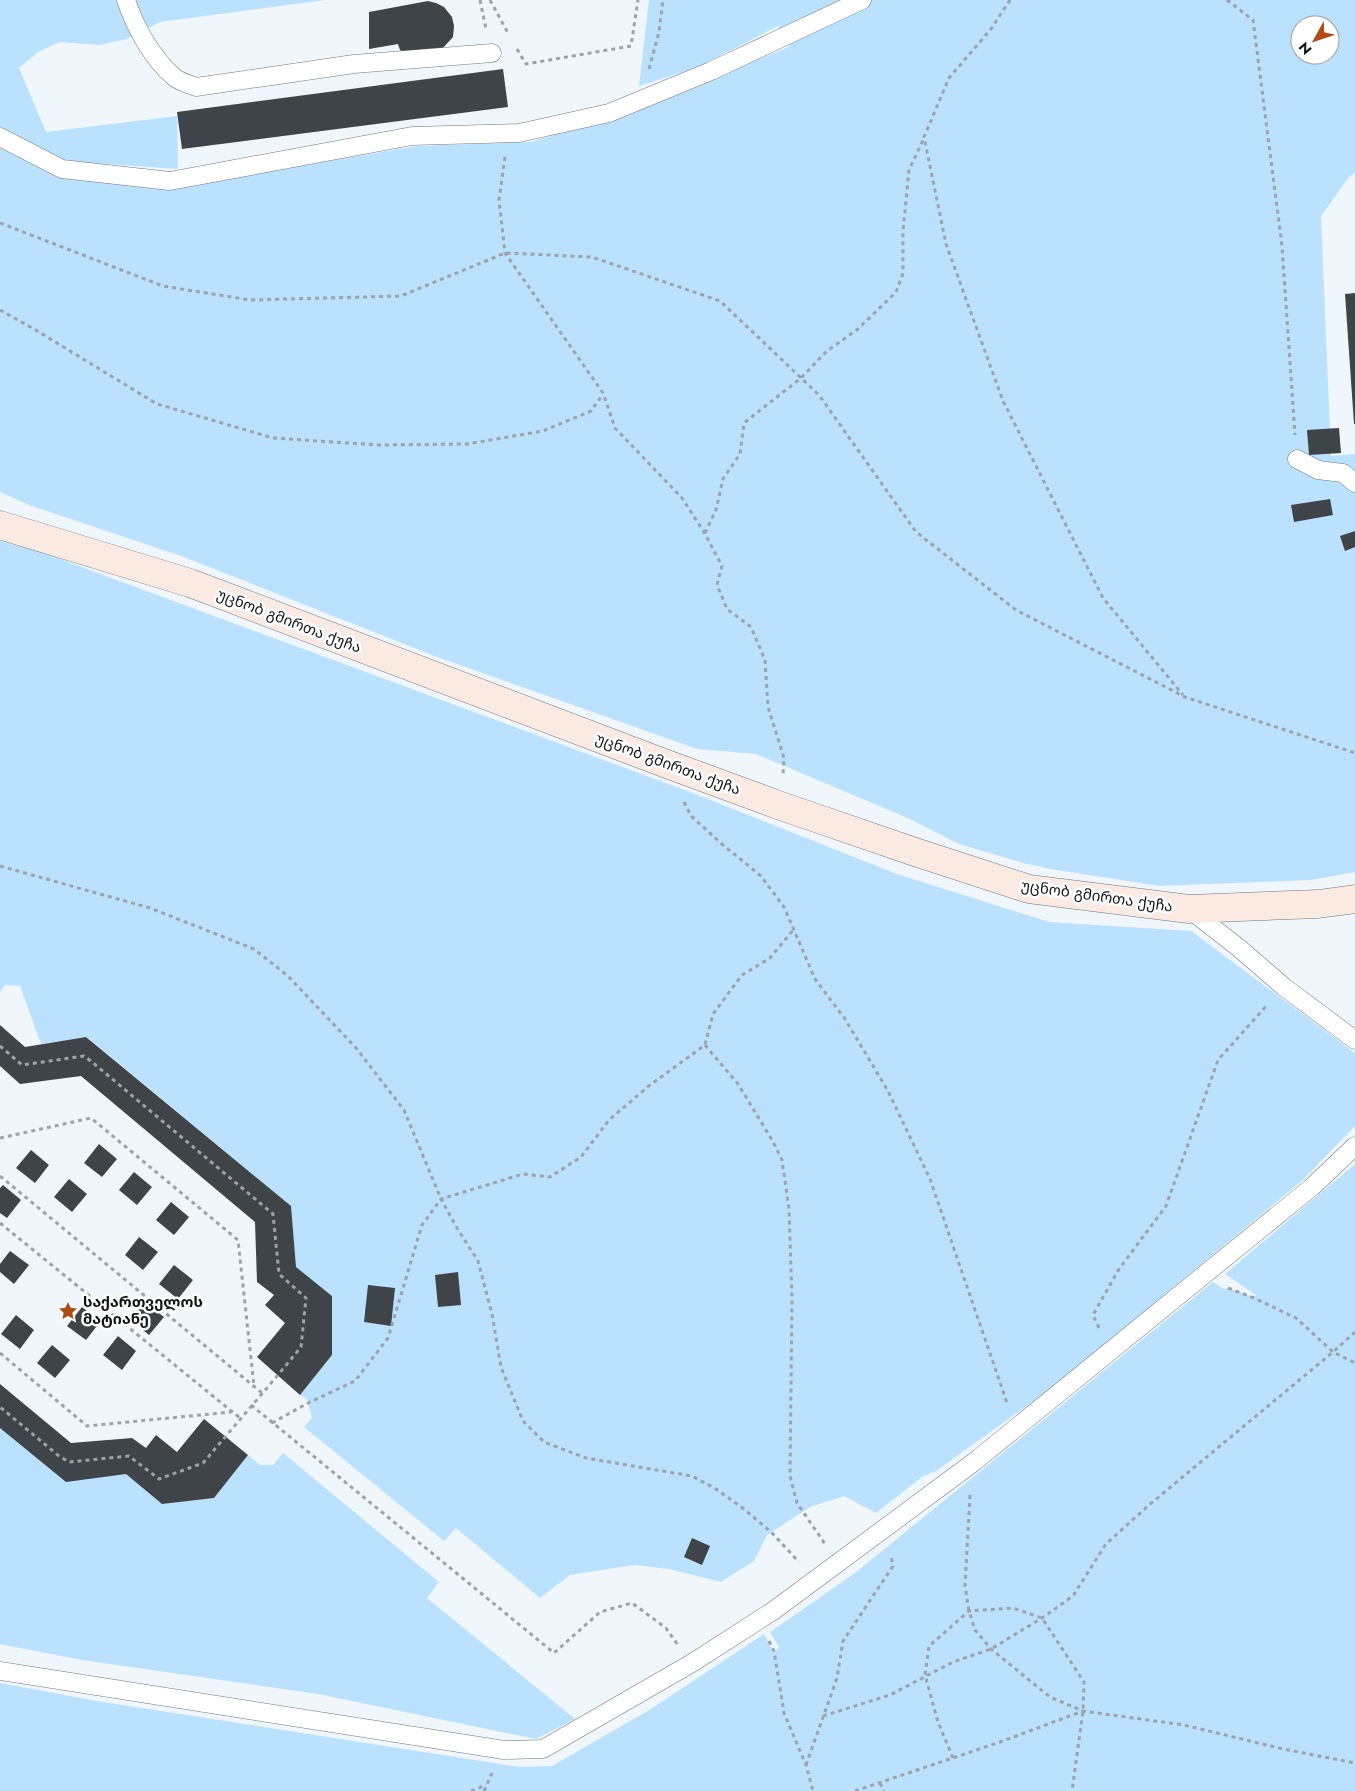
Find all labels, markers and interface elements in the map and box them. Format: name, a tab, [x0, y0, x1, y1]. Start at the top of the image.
north arrow	[1290, 15, 1340, 65]
text: N	[1294, 38, 1316, 59]
street label: უცნობ გმირთა ქუჩა	[214, 583, 364, 659]
street label: უცნობ გმირთა ქუჩა	[592, 728, 744, 800]
street label: უცნობ გმირთა ქუჩა	[1020, 874, 1174, 918]
place label: საქართველოს მატიანე	[83, 1291, 203, 1330]
place icon: საქართველოს მატიანე	[57, 1300, 79, 1322]

